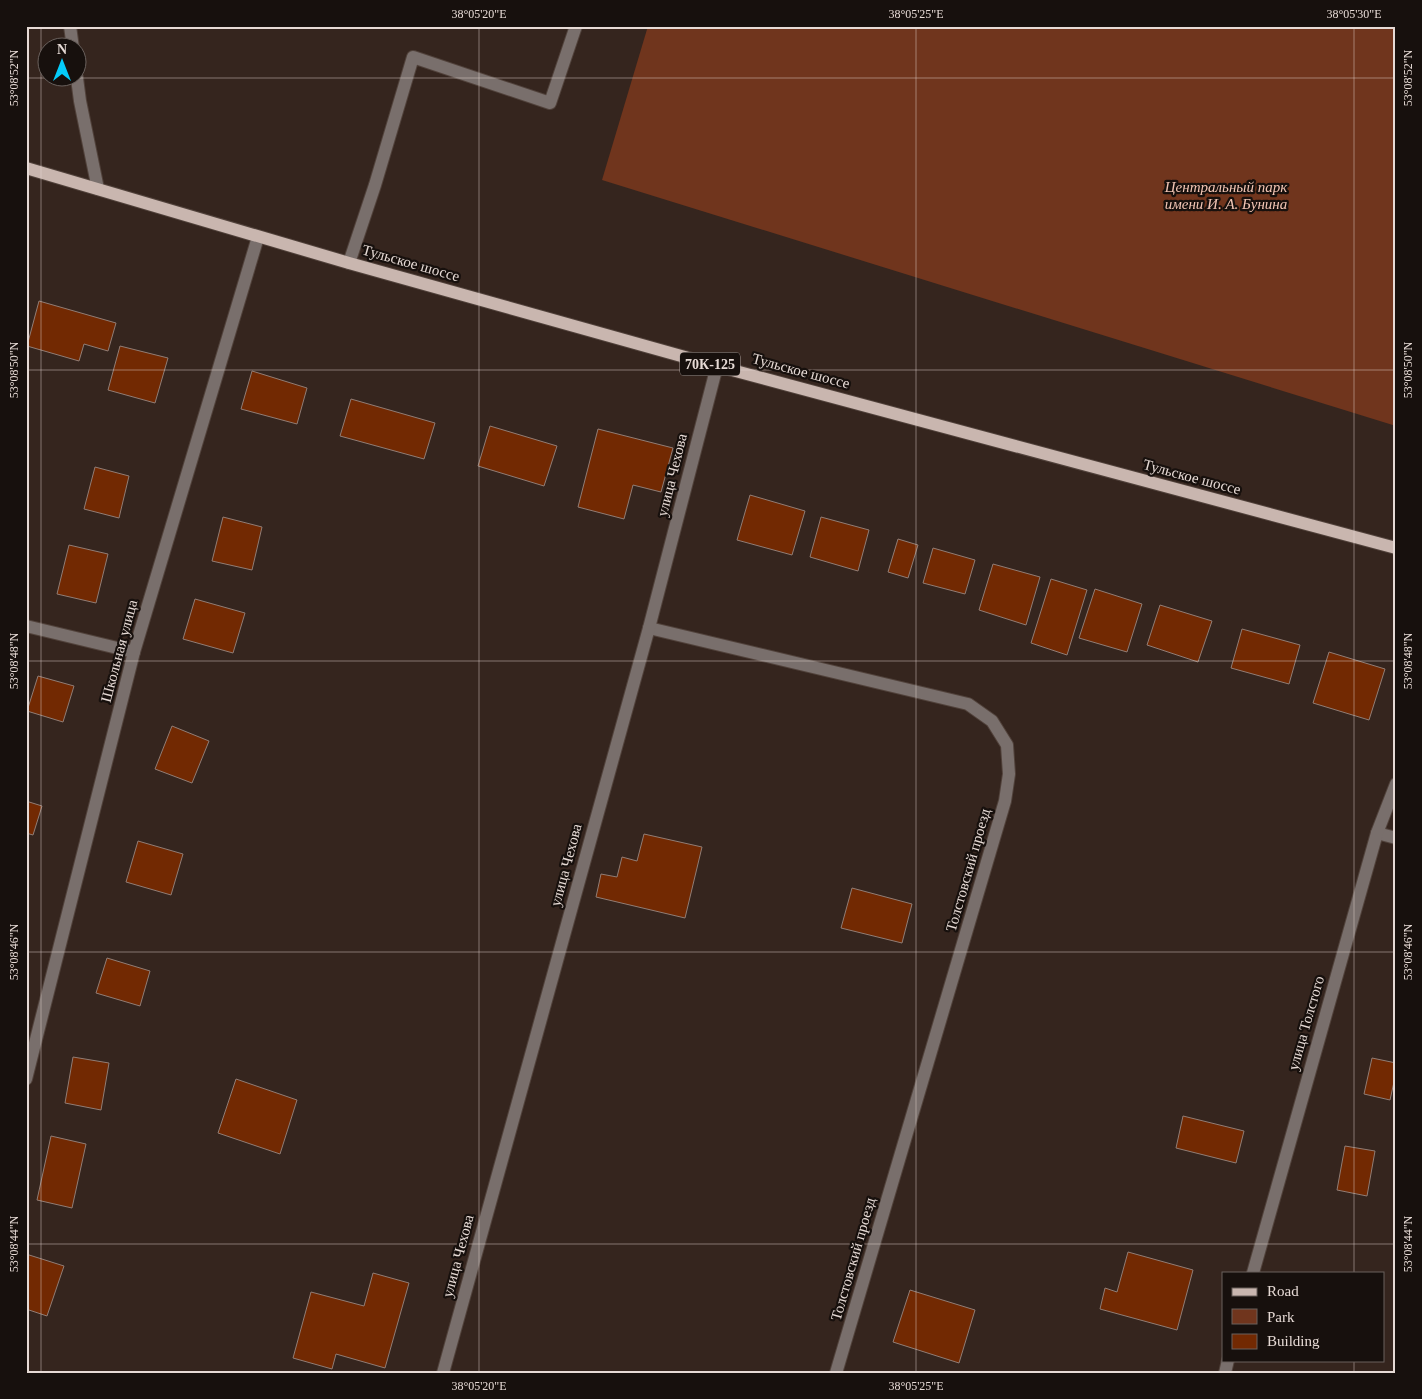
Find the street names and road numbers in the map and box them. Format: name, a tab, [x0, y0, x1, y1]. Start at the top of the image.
street label: Тульское шоссе	[361, 241, 462, 285]
street label: Тульское шоссе	[750, 350, 852, 392]
road number: 70К-125	[680, 352, 740, 376]
street label: улица Чехова	[654, 432, 690, 518]
street label: Тульское шоссе	[1141, 456, 1243, 498]
street label: Школьная улица	[98, 598, 140, 704]
street label: Толстовский проезд	[943, 806, 993, 933]
street label: улица Чехова	[547, 822, 585, 908]
street label: улица Толстого	[1285, 974, 1327, 1072]
street label: Толстовский проезд	[828, 1195, 878, 1322]
street label: улица Чехова	[439, 1213, 477, 1299]

